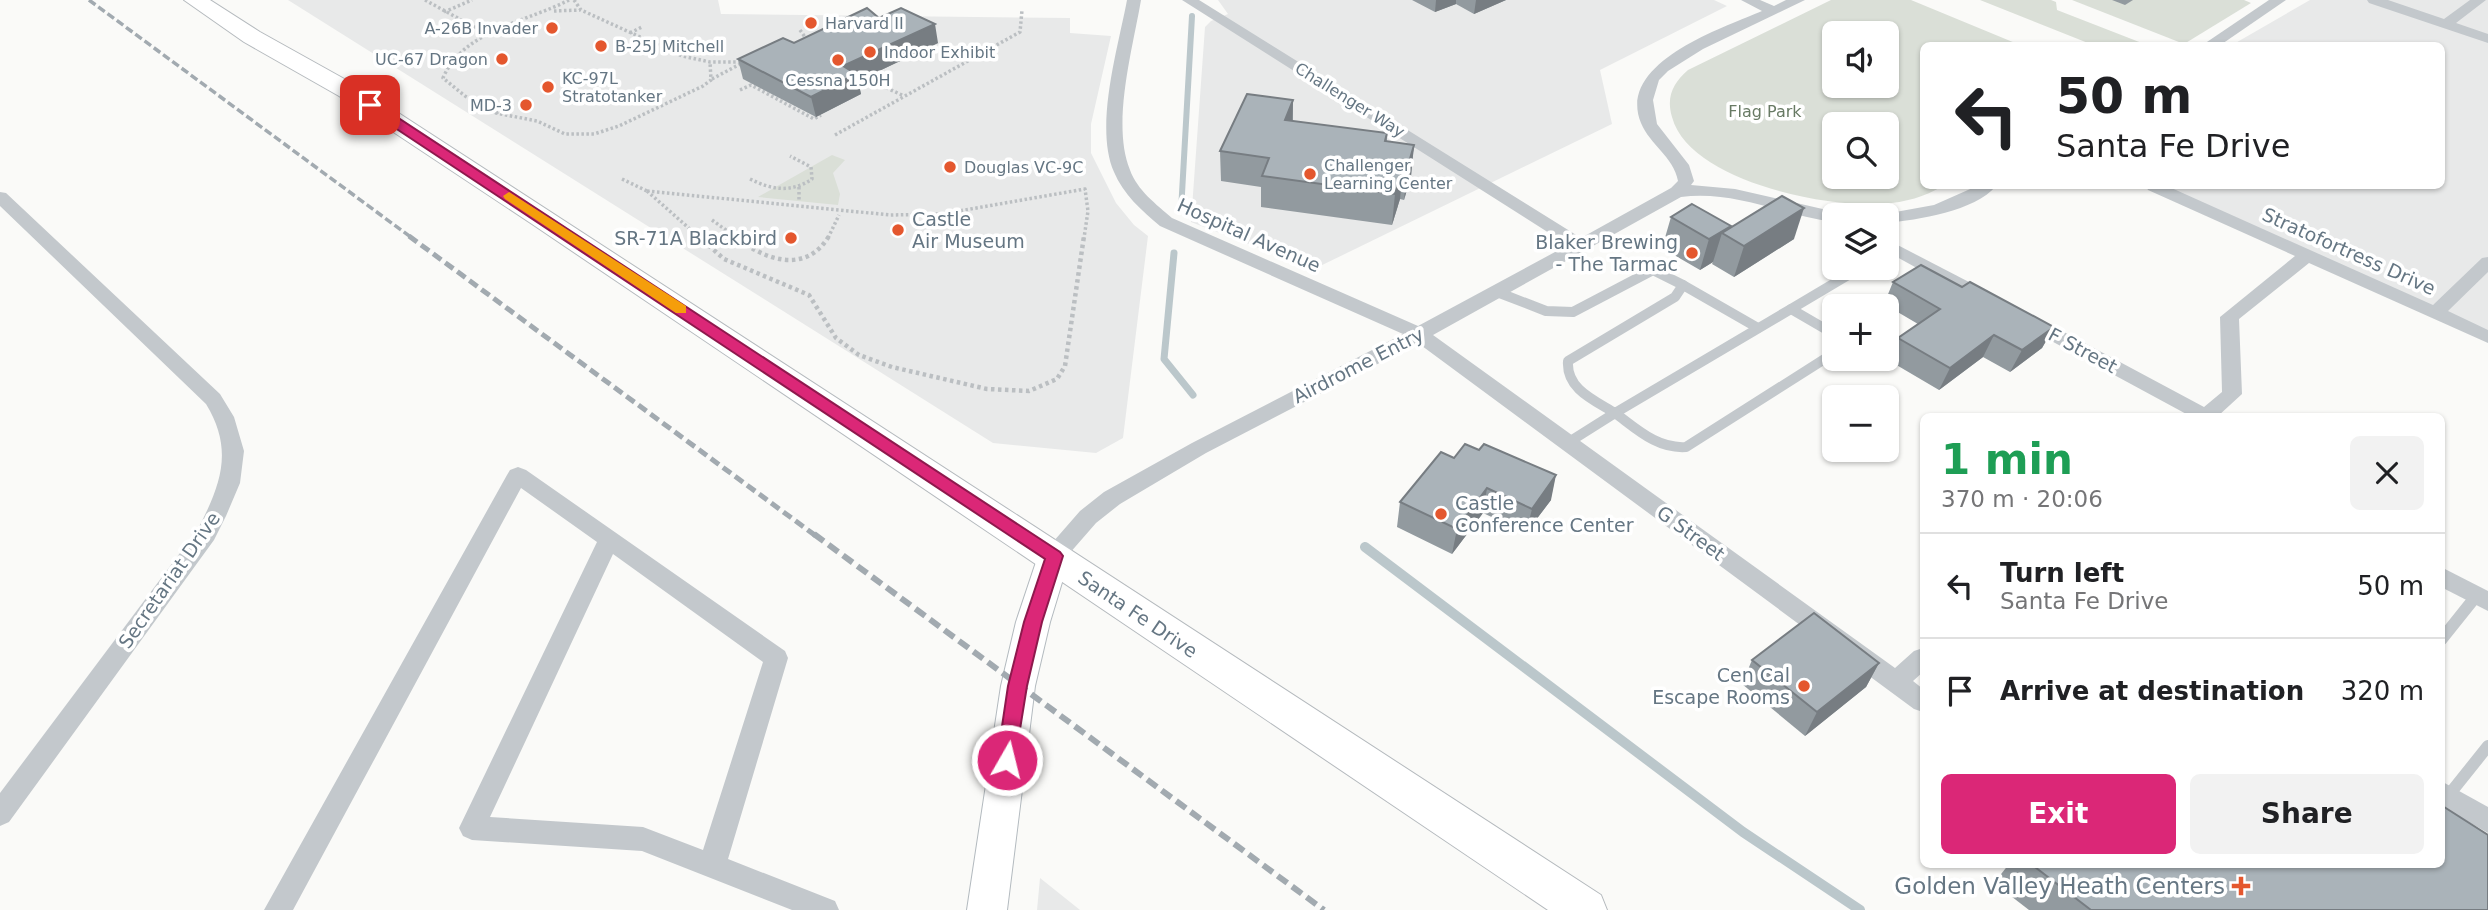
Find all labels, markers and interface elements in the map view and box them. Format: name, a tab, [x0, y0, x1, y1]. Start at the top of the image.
place label: Harvard II	[825, 14, 904, 33]
marker: Harvard II	[803, 15, 819, 31]
place label: A-26B Invader	[425, 19, 538, 38]
marker: A-26B Invader	[544, 20, 560, 36]
map controls	[1822, 21, 1899, 462]
button: sound	[1822, 21, 1899, 98]
place label: B-25J Mitchell	[615, 37, 724, 56]
marker: B-25J Mitchell	[593, 38, 609, 54]
place label: Indoor Exhibit	[884, 43, 995, 62]
marker: Indoor Exhibit	[862, 44, 878, 60]
place label: UC-67 Dragon	[375, 50, 488, 69]
marker: UC-67 Dragon	[494, 51, 510, 67]
marker: Cessna 150H	[830, 52, 846, 68]
street label: Challenger Way	[1292, 59, 1408, 141]
text: 50 m	[2056, 68, 2192, 125]
place label: KC-97L Stratotanker	[562, 69, 663, 106]
icon: left	[1941, 70, 2032, 161]
place label: Cessna 150H	[785, 71, 891, 90]
pin	[340, 75, 400, 135]
marker: KC-97L Stratotanker	[540, 79, 556, 95]
icon: arrive	[351, 86, 389, 124]
place label: MD-3	[470, 96, 512, 115]
marker: MD-3	[518, 97, 534, 113]
park label: Flag Park	[1728, 102, 1802, 121]
button: search	[1822, 112, 1899, 189]
text: Santa Fe Drive	[2056, 127, 2290, 165]
place label: Challenger Learning Center	[1324, 156, 1453, 193]
place label: Douglas VC-9C	[964, 158, 1083, 177]
marker: Douglas VC-9C	[942, 159, 958, 175]
marker: Challenger Learning Center	[1302, 166, 1318, 182]
street label: Hospital Avenue	[1174, 194, 1324, 276]
button: layers	[1822, 203, 1899, 280]
street label: Stratofortress Drive	[2259, 203, 2439, 299]
place label: Castle Air Museum	[912, 208, 1025, 252]
marker: Castle Air Museum	[890, 222, 906, 238]
place label: SR-71A Blackbird	[614, 227, 777, 249]
marker: SR-71A Blackbird	[783, 230, 799, 246]
place label: Blaker Brewing - The Tarmac	[1535, 231, 1678, 275]
marker: Blaker Brewing - The Tarmac	[1684, 245, 1700, 261]
button: +	[1822, 294, 1899, 371]
street label: Airdrome Entry	[1289, 323, 1427, 407]
street label: F Street	[2045, 323, 2121, 377]
button: −	[1822, 385, 1899, 462]
text: 1 min	[1941, 435, 2073, 484]
button: close	[2350, 436, 2424, 510]
text: 370 m · 20:06	[1941, 486, 2103, 512]
place label: Castle Conference Center	[1455, 492, 1634, 536]
street label: G Street	[1653, 501, 1729, 565]
marker: Castle Conference Center	[1433, 506, 1449, 522]
street label: Secretariat Drive	[114, 508, 224, 652]
text: Turn left	[2000, 558, 2124, 588]
street label: Santa Fe Drive	[1074, 566, 1202, 662]
icon: left	[1941, 567, 1979, 605]
text: 50 m	[2357, 571, 2424, 601]
text: Santa Fe Drive	[2000, 588, 2168, 614]
place label: Cen Cal Escape Rooms	[1652, 664, 1790, 708]
icon: arrive	[1941, 672, 1979, 710]
text: Arrive at destination	[2000, 676, 2304, 706]
text: 320 m	[2341, 676, 2424, 706]
marker: Cen Cal Escape Rooms	[1796, 678, 1812, 694]
position arrow	[970, 723, 1044, 797]
button: Exit	[1941, 774, 2176, 854]
button: Share	[2190, 774, 2424, 854]
place label: Golden Valley Heath Centers	[1894, 873, 2225, 899]
marker: Golden Valley Heath Centers	[2231, 876, 2251, 896]

